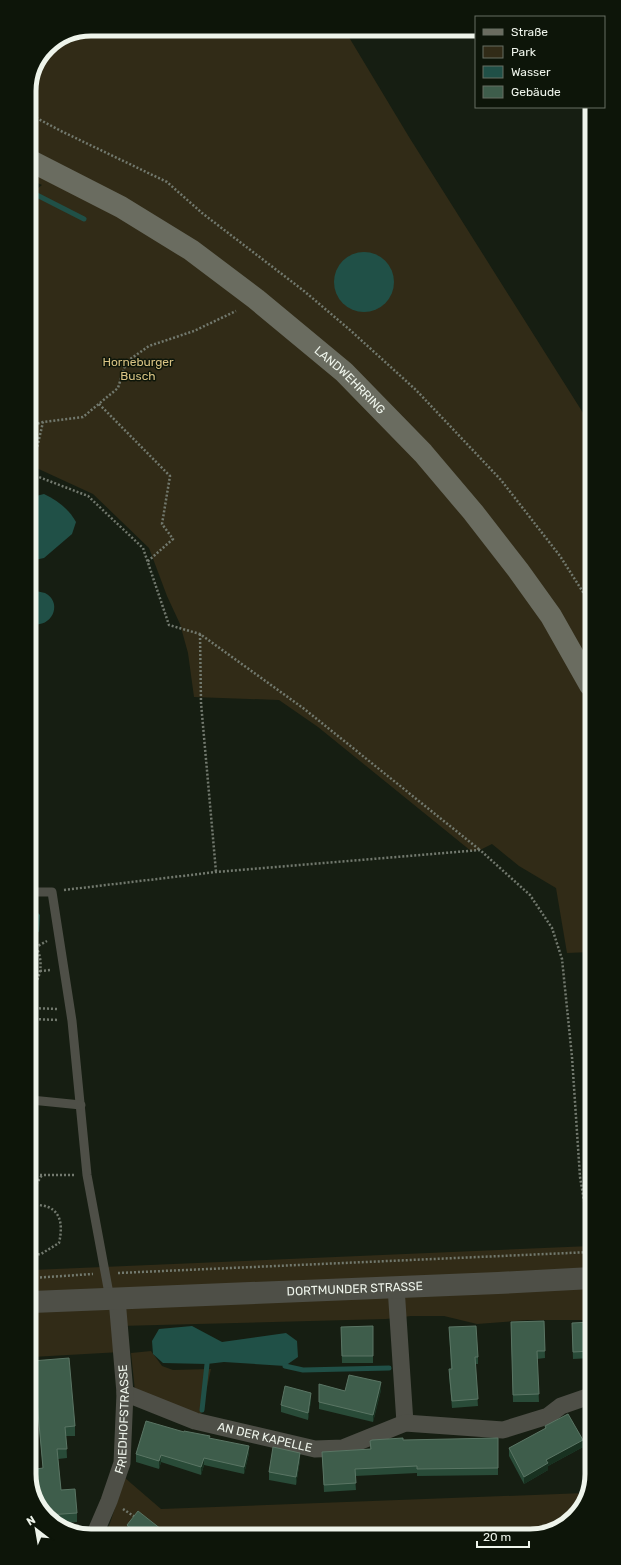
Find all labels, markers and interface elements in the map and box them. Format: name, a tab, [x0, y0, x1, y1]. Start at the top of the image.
legend	[475, 16, 605, 108]
text: Straße	[511, 25, 548, 39]
text: Park	[511, 45, 537, 59]
text: Wasser	[511, 65, 551, 79]
text: Gebäude	[511, 85, 561, 99]
street label: LANDWEHRRING	[312, 343, 388, 417]
park label: Horneburger Busch	[102, 355, 174, 383]
street label: DORTMUNDER STRASSE	[286, 1279, 423, 1299]
street label: FRIEDHOFSTRASSE	[112, 1364, 132, 1476]
street label: AN DER KAPELLE	[216, 1419, 313, 1455]
north arrow	[16, 1509, 56, 1549]
text: N	[24, 1513, 38, 1528]
scale bar	[477, 1523, 529, 1549]
text: 20 m	[483, 1530, 511, 1544]

